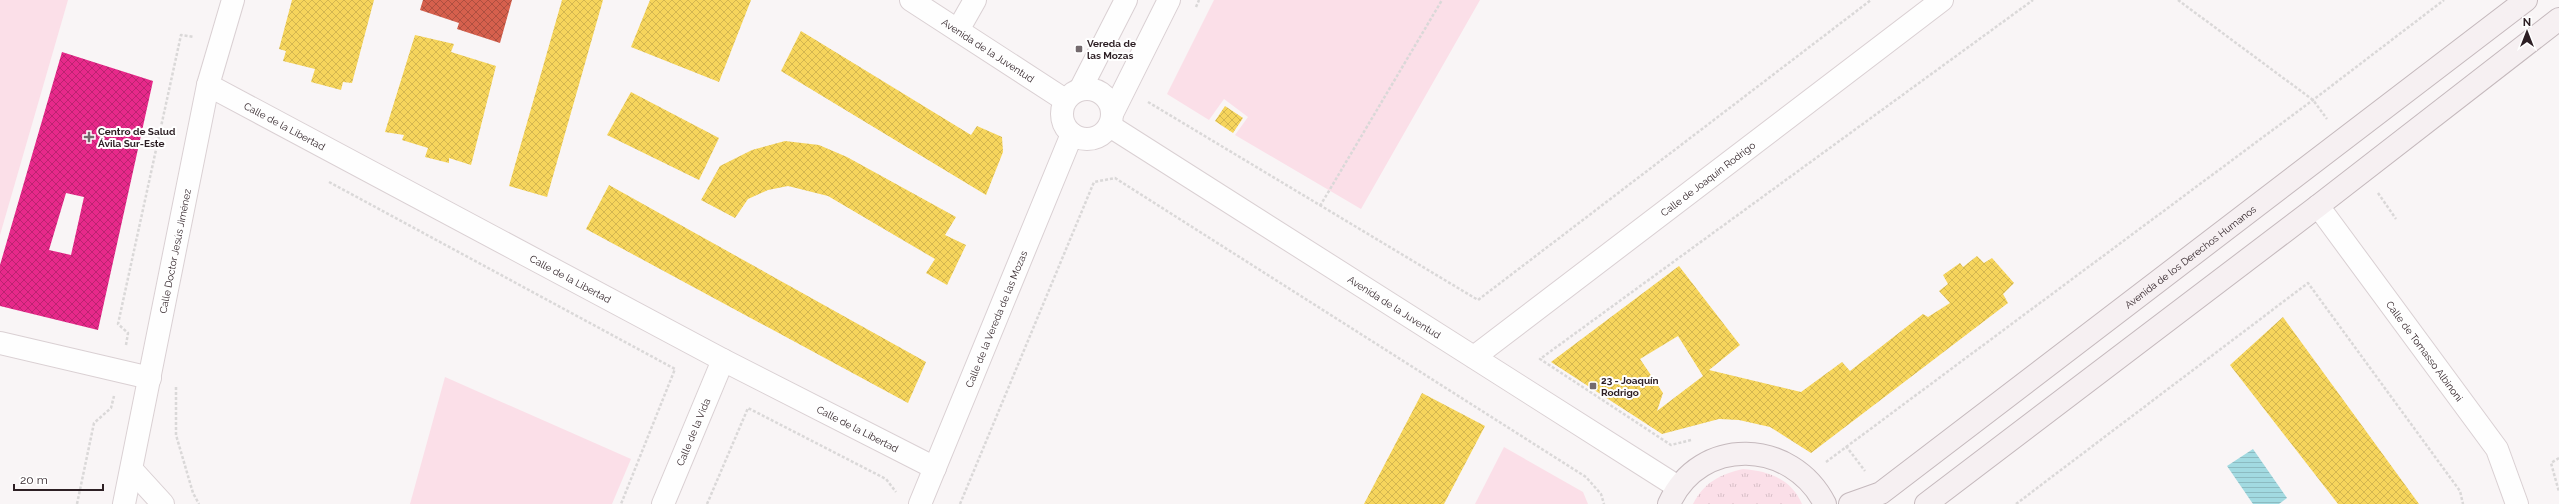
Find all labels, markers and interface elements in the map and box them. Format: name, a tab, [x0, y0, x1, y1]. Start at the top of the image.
north arrow	[2507, 12, 2547, 52]
text: N	[2523, 16, 2531, 29]
street label: Avenida de la Juventud	[940, 17, 1036, 85]
place label: Vereda de las Mozas	[1087, 38, 1136, 61]
marker: Vereda de las Mozas	[1074, 44, 1084, 54]
street label: Calle de la Libertad	[242, 100, 327, 153]
place label: Centro de Salud Ávila Sur-Este	[98, 126, 176, 149]
marker: Centro de Salud Ávila Sur-Este	[83, 131, 95, 143]
street label: Calle de Joaquín Rodrigo	[1659, 140, 1758, 219]
street label: Calle Doctor Jesús Jiménez	[157, 188, 193, 314]
street label: Avenida de los Derechos Humanos	[2123, 203, 2258, 311]
street label: Calle de la Vereda de las Mozas	[963, 249, 1030, 389]
street label: Calle de la Libertad	[528, 253, 613, 305]
street label: Avenida de la Juventud	[1346, 274, 1443, 341]
street label: Calle de Tomasso Albinoni	[2384, 299, 2465, 404]
place label: 23 - Joaquín Rodrigo	[1601, 375, 1659, 398]
marker: 23 - Joaquín Rodrigo	[1588, 381, 1598, 391]
street label: Calle de la Vida	[675, 397, 712, 468]
street label: Calle de la Libertad	[815, 404, 900, 454]
scale bar	[14, 466, 103, 492]
text: 20 m	[20, 473, 48, 487]

